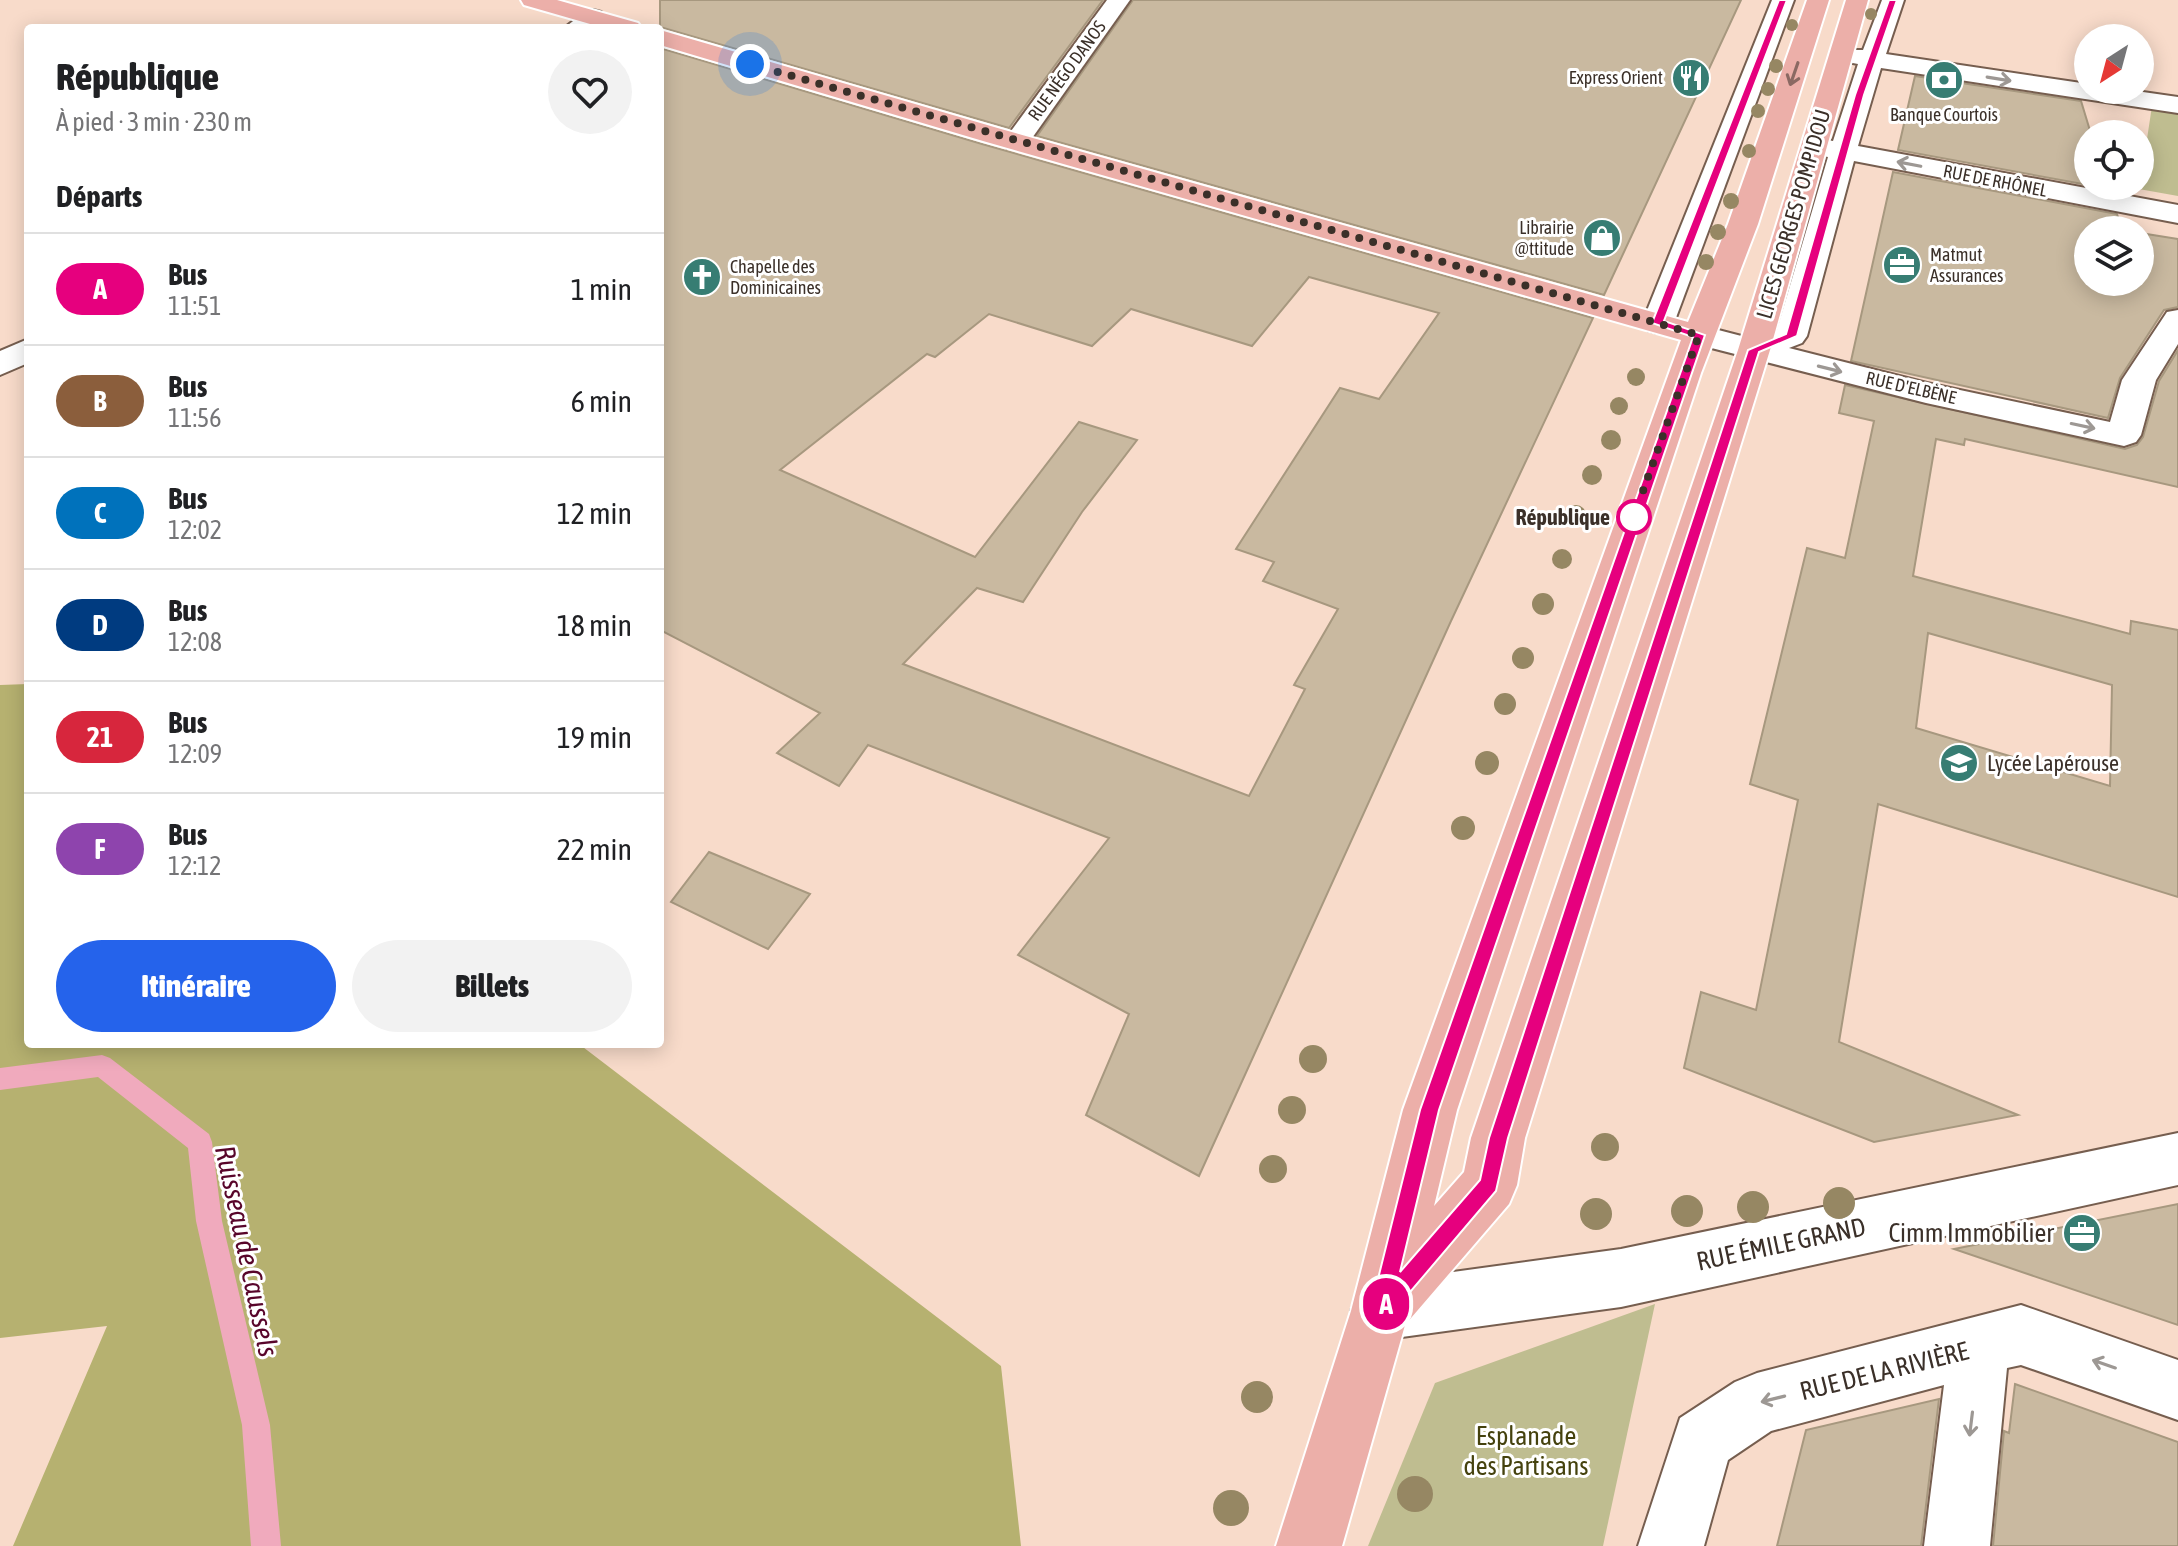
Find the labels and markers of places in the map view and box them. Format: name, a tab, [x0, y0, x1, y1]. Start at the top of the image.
restaurant icon: Express Orient	[1670, 57, 1712, 99]
bank icon: Banque Courtois	[1923, 59, 1965, 101]
place label: Express Orient	[1569, 67, 1663, 88]
place label: Banque Courtois	[1890, 104, 1998, 125]
place label: Librairie @ttitude	[1515, 217, 1574, 259]
shop icon: Librairie @ttitude	[1581, 217, 1623, 259]
office icon: Matmut Assurances	[1881, 244, 1923, 286]
place label: Matmut Assurances	[1930, 244, 2003, 286]
church icon: Chapelle des Dominicaines	[681, 256, 723, 298]
place label: Chapelle des Dominicaines	[730, 256, 821, 298]
marker: République	[1617, 500, 1651, 534]
place label: République	[1516, 504, 1610, 530]
school or university icon: Lycée Lapérouse	[1938, 742, 1980, 784]
place label: Lycée Lapérouse	[1987, 750, 2119, 776]
office icon: Cimm Immobilier	[2061, 1212, 2103, 1254]
place label: Cimm Immobilier	[1888, 1218, 2054, 1248]

